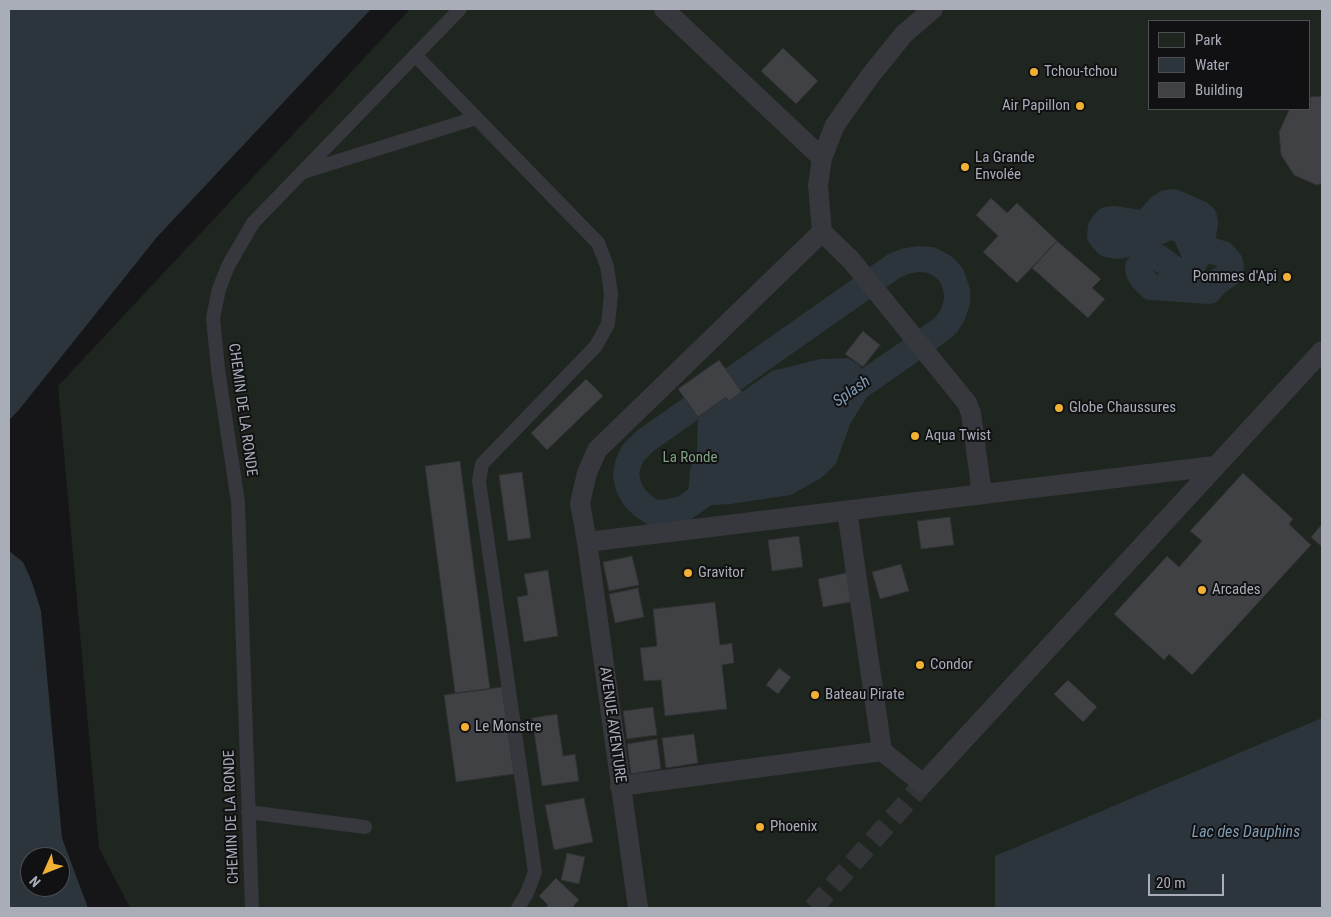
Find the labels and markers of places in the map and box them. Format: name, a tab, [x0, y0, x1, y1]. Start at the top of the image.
place label: Tchou-tchou	[1044, 63, 1117, 81]
marker: Tchou-tchou	[1028, 66, 1040, 78]
place label: Air Papillon	[1002, 97, 1070, 115]
marker: Air Papillon	[1074, 100, 1086, 112]
place label: La Grande Envolée	[975, 149, 1035, 184]
marker: La Grande Envolée	[959, 161, 971, 173]
place label: Pommes d'Api	[1193, 268, 1277, 286]
marker: Pommes d'Api	[1281, 271, 1293, 283]
place label: Globe Chaussures	[1069, 399, 1176, 417]
marker: Globe Chaussures	[1053, 402, 1065, 414]
place label: Aqua Twist	[925, 427, 991, 445]
marker: Aqua Twist	[909, 430, 921, 442]
place label: Gravitor	[698, 564, 744, 582]
marker: Gravitor	[682, 567, 694, 579]
place label: Arcades	[1212, 581, 1261, 599]
marker: Arcades	[1196, 584, 1208, 596]
place label: Condor	[930, 656, 973, 674]
marker: Condor	[914, 659, 926, 671]
place label: Bateau Pirate	[825, 686, 904, 704]
marker: Bateau Pirate	[809, 689, 821, 701]
place label: Le Monstre	[475, 718, 541, 736]
marker: Le Monstre	[459, 721, 471, 733]
place label: Phoenix	[770, 818, 817, 836]
marker: Phoenix	[754, 821, 766, 833]

